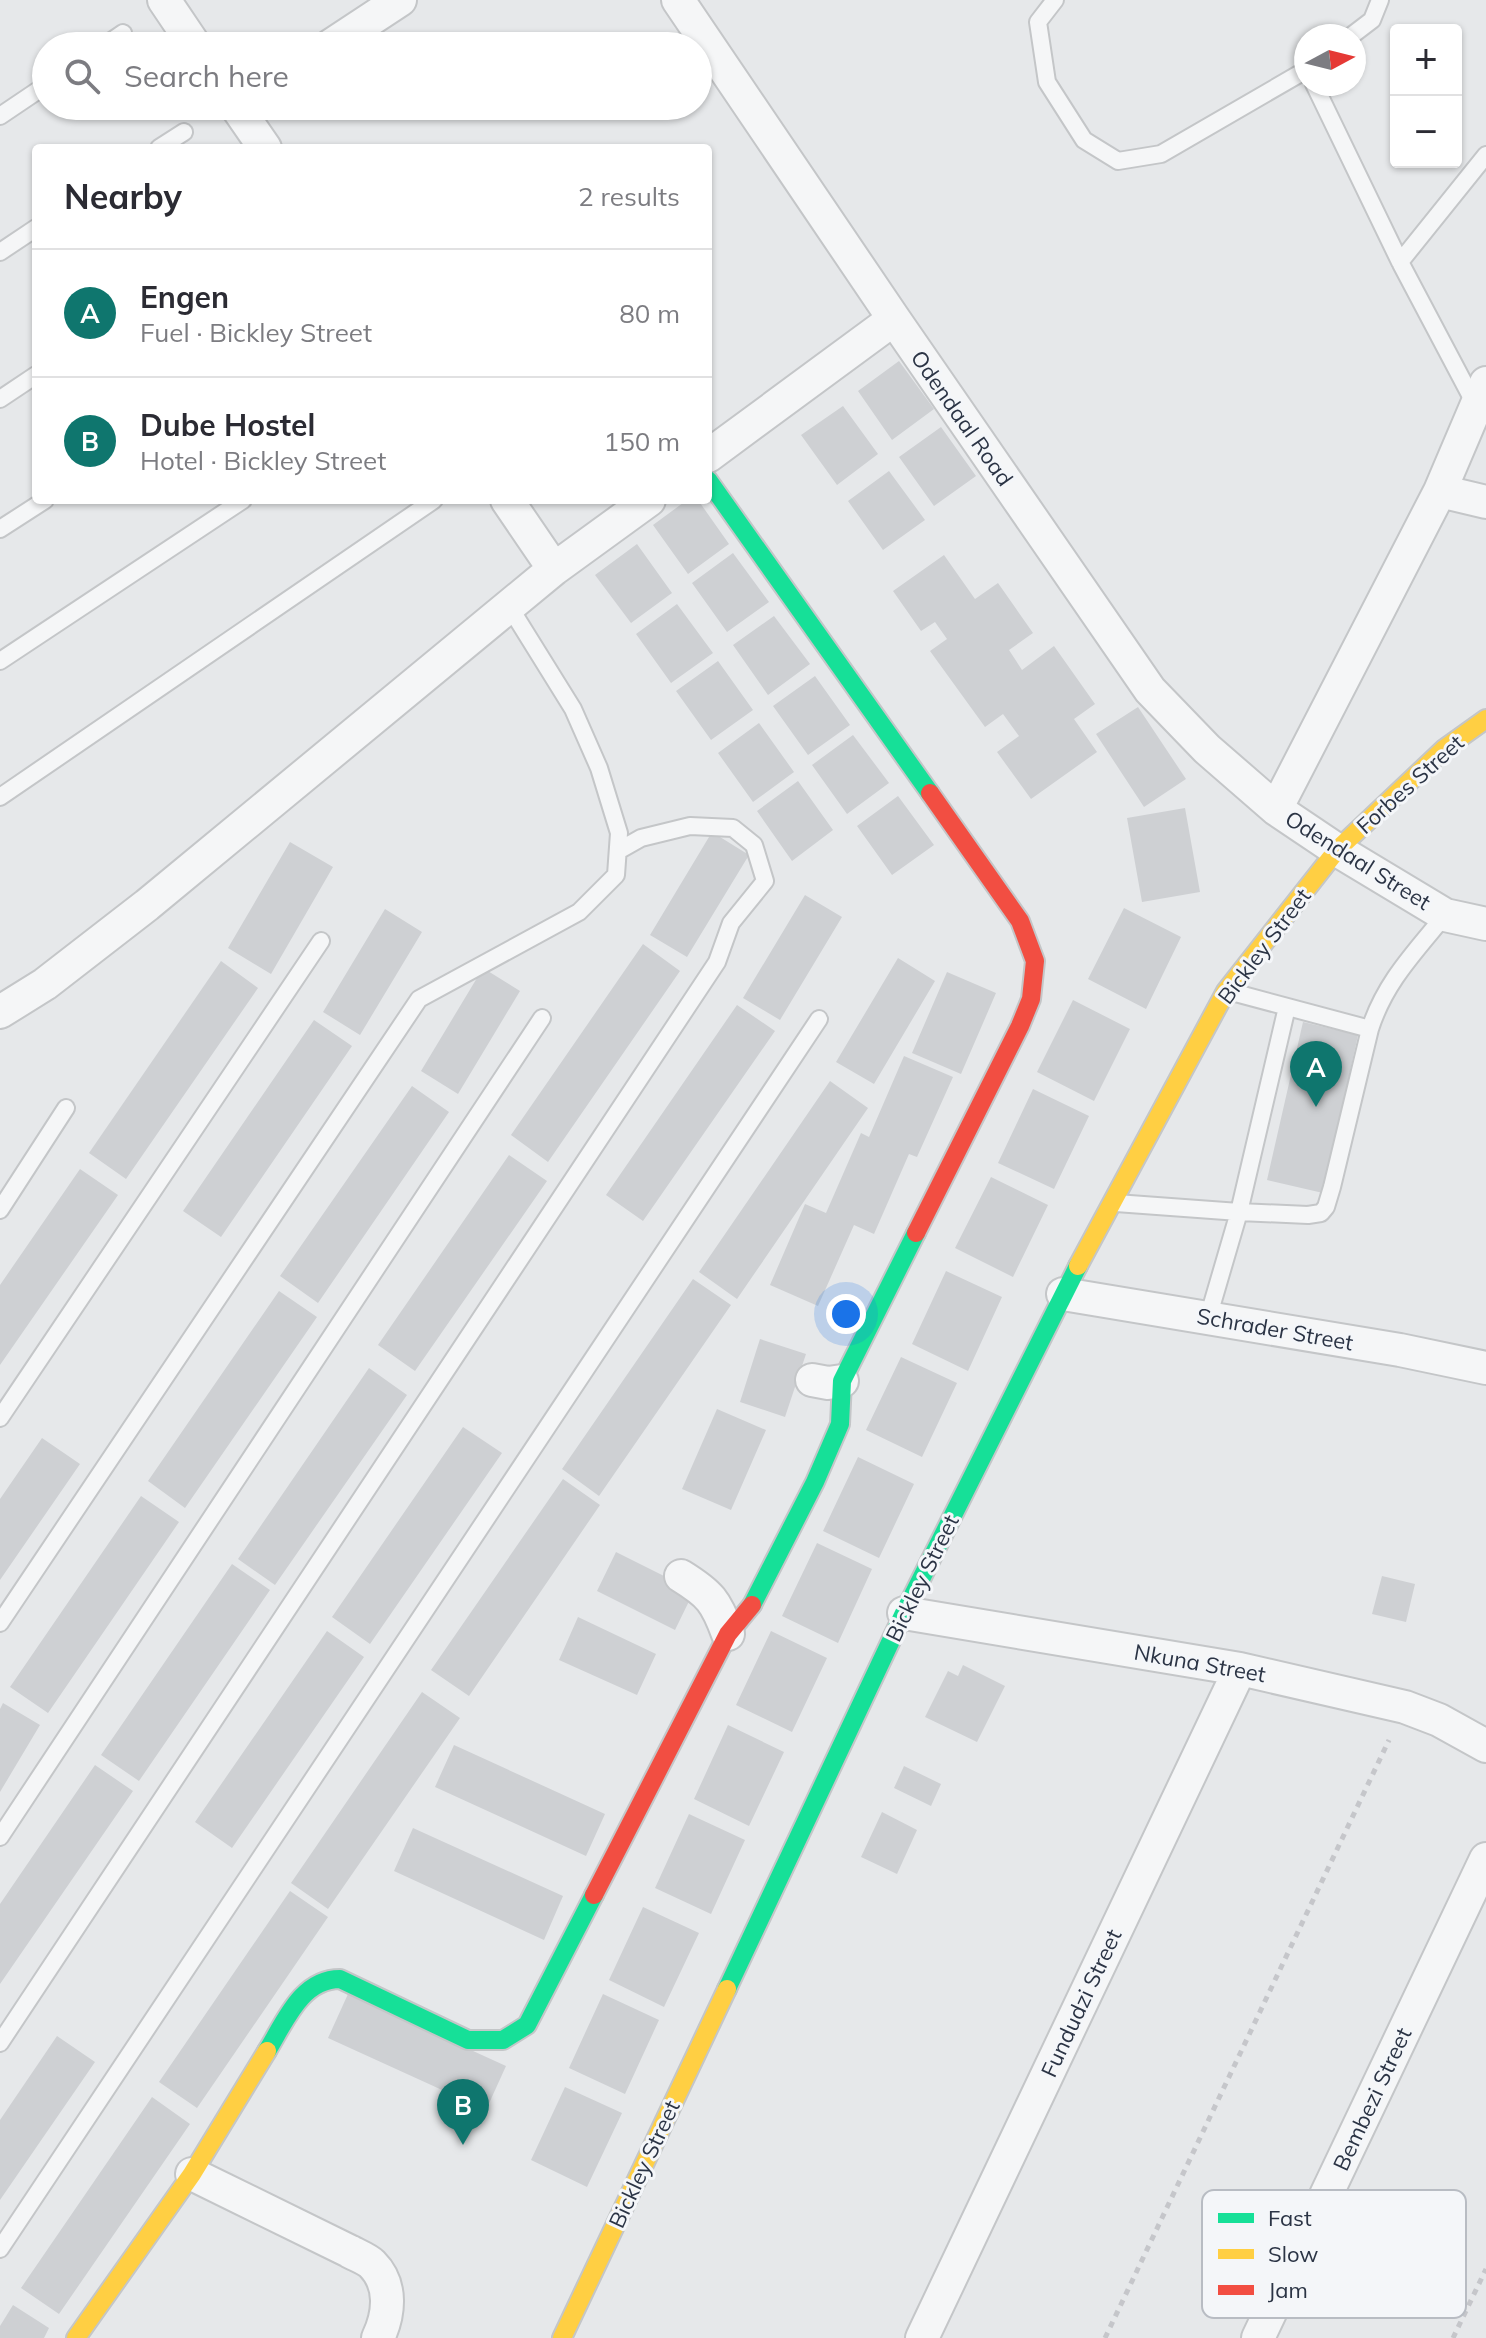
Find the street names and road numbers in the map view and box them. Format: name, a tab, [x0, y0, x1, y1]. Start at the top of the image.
street label: Odendaal Road	[905, 345, 1019, 491]
street label: Forbes Street	[1350, 728, 1470, 840]
street label: Odendaal Street	[1280, 804, 1436, 916]
street label: Bickley Street	[1211, 882, 1317, 1009]
street label: Schrader Street	[1195, 1301, 1356, 1357]
street label: Bickley Street	[879, 1510, 965, 1646]
street label: Nkuna Street	[1132, 1638, 1268, 1688]
street label: Fundudzi Street	[1034, 1924, 1128, 2081]
street label: Bembezi Street	[1327, 2023, 1417, 2175]
street label: Bickley Street	[602, 2095, 686, 2232]

